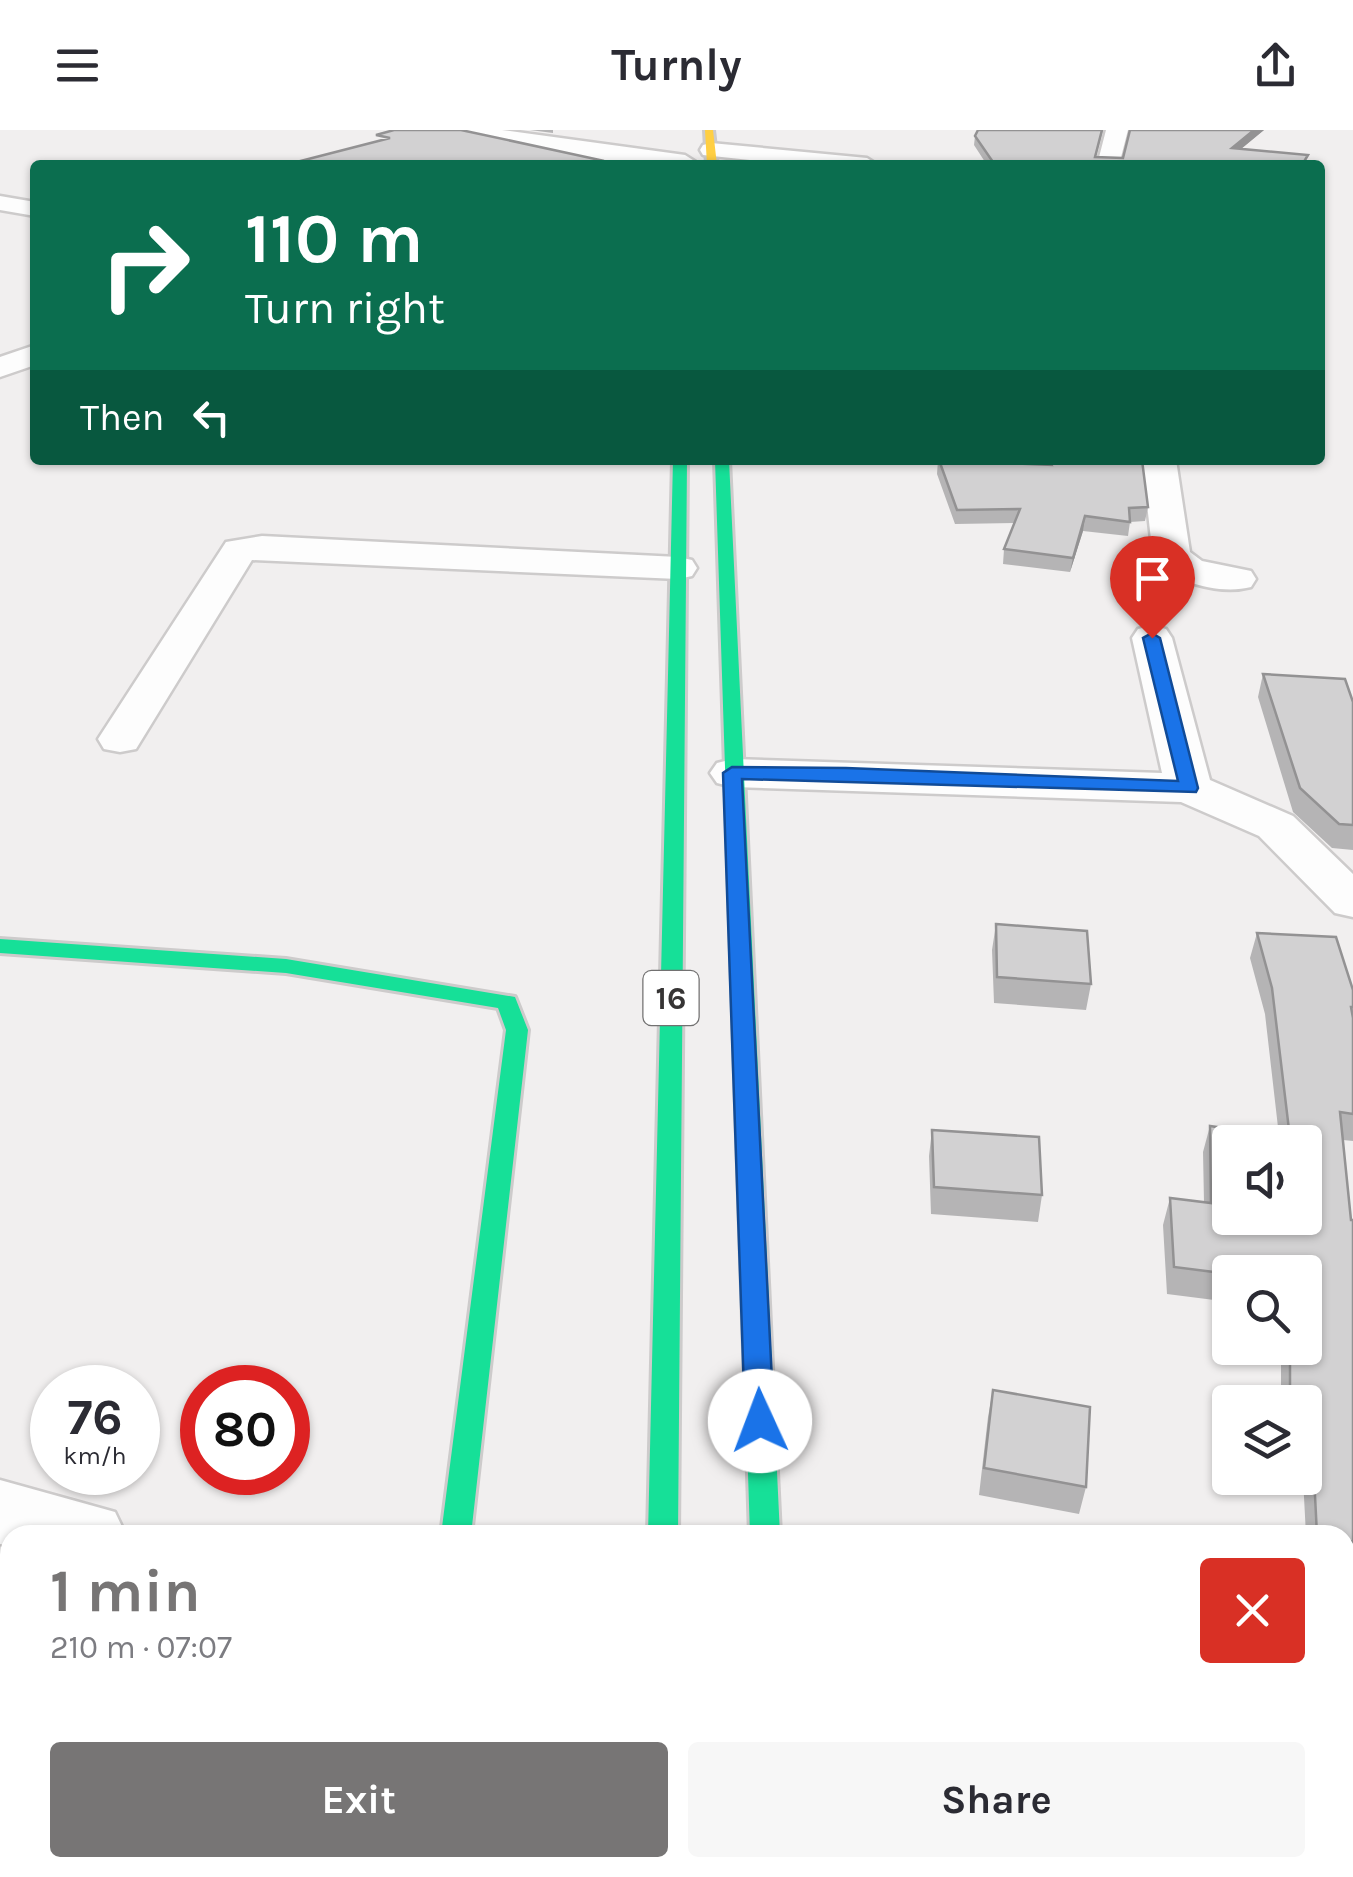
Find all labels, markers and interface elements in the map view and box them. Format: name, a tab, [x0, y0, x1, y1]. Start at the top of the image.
icon: menu	[50, 38, 105, 93]
icon: share	[1248, 38, 1303, 93]
text: Turnly	[611, 39, 742, 91]
text: 110 m	[245, 198, 423, 280]
icon: right	[80, 200, 210, 330]
text: Turn right	[245, 282, 445, 334]
icon: left	[184, 390, 239, 445]
text: Then	[80, 395, 164, 440]
pin	[1110, 536, 1195, 639]
icon: arrive	[1125, 551, 1180, 606]
road number: 16	[644, 971, 698, 1025]
map controls	[1212, 1125, 1322, 1495]
button: sound	[1212, 1125, 1322, 1235]
button: search	[1212, 1255, 1322, 1365]
speed limit sign: 80	[180, 1365, 310, 1495]
position arrow	[708, 1369, 812, 1473]
button: layers	[1212, 1385, 1322, 1495]
text: 76	[67, 1388, 123, 1447]
text: km/h	[63, 1441, 127, 1470]
text: 1 min	[50, 1556, 201, 1626]
button: close	[1200, 1558, 1305, 1663]
text: 210 m · 07:07	[50, 1629, 232, 1666]
button: Exit	[50, 1742, 668, 1857]
button: Share	[688, 1742, 1305, 1857]

